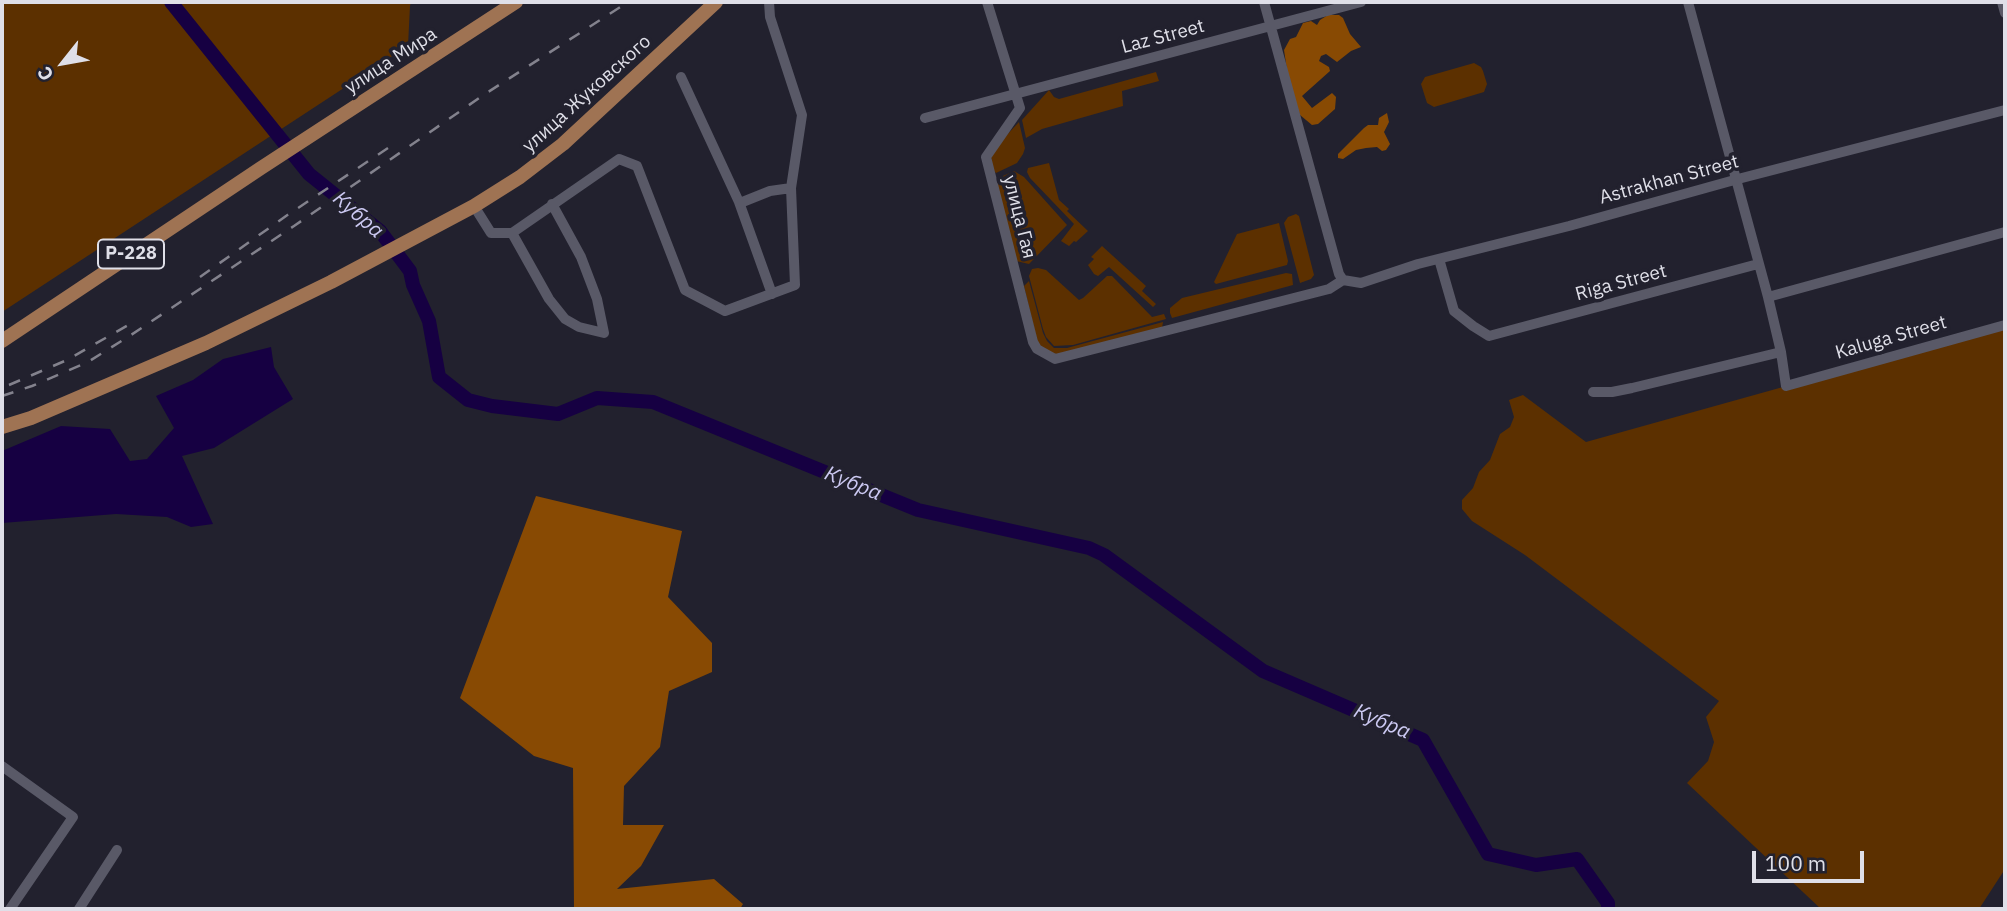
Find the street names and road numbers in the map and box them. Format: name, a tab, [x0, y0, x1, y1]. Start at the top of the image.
street label: Laz Street	[1119, 15, 1207, 59]
street label: улица Мира	[341, 23, 441, 99]
street label: улица Жуковского	[518, 30, 656, 158]
street label: Astrakhan Street	[1597, 150, 1741, 210]
street label: улица Гая	[998, 173, 1040, 261]
road number: Р-228	[98, 240, 164, 268]
street label: Riga Street	[1573, 260, 1669, 306]
street label: Kaluga Street	[1833, 311, 1949, 365]

